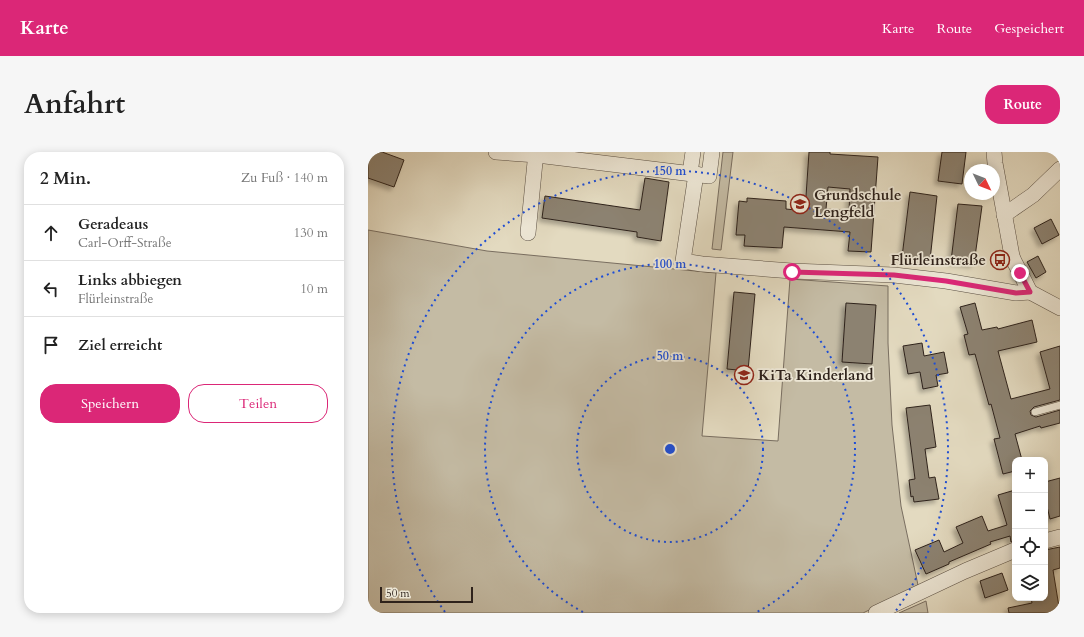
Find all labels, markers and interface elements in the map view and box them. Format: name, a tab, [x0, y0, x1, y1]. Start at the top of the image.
text: Karte	[20, 15, 69, 41]
text: Karte	[882, 19, 914, 38]
text: Route	[936, 19, 972, 38]
text: Gespeichert	[994, 19, 1064, 38]
text: Anfahrt	[24, 85, 125, 123]
button: Route	[985, 85, 1060, 124]
text: 150 m	[654, 163, 687, 179]
north arrow	[964, 164, 1000, 200]
text: 2 Min.	[40, 167, 91, 190]
text: Zu Fuß · 140 m	[241, 169, 328, 187]
place label: Grundschule Lengfeld	[814, 185, 901, 222]
school or university icon: Grundschule Lengfeld	[789, 193, 811, 215]
text: Geradeaus	[78, 214, 148, 234]
icon: ahead	[40, 222, 62, 244]
text: 130 m	[294, 224, 328, 242]
text: Carl-Orff-Straße	[78, 234, 172, 252]
bus stop icon: Flürleinstraße	[989, 249, 1011, 271]
place label: Flürleinstraße	[890, 250, 986, 270]
text: 100 m	[654, 256, 687, 272]
route start	[783, 263, 801, 281]
route end	[1011, 264, 1029, 282]
text: Links abbiegen	[78, 270, 182, 290]
icon: left	[40, 278, 62, 300]
text: 10 m	[300, 280, 328, 298]
text: Flürleinstraße	[78, 290, 153, 308]
icon: arrive	[40, 334, 62, 356]
text: Ziel erreicht	[78, 335, 162, 355]
text: 50 m	[657, 348, 684, 364]
school or university icon: KiTa Kinderland	[733, 364, 755, 386]
place label: KiTa Kinderland	[758, 365, 874, 385]
button: Speichern	[40, 384, 180, 423]
button: Teilen	[188, 384, 328, 423]
centre of rings	[663, 442, 677, 456]
map controls	[1012, 457, 1048, 601]
button: +	[1012, 457, 1048, 493]
button: −	[1012, 493, 1048, 529]
button: locate	[1012, 529, 1048, 565]
button: layers	[1012, 565, 1048, 601]
scale bar	[380, 585, 473, 604]
text: 50 m	[386, 586, 410, 601]

